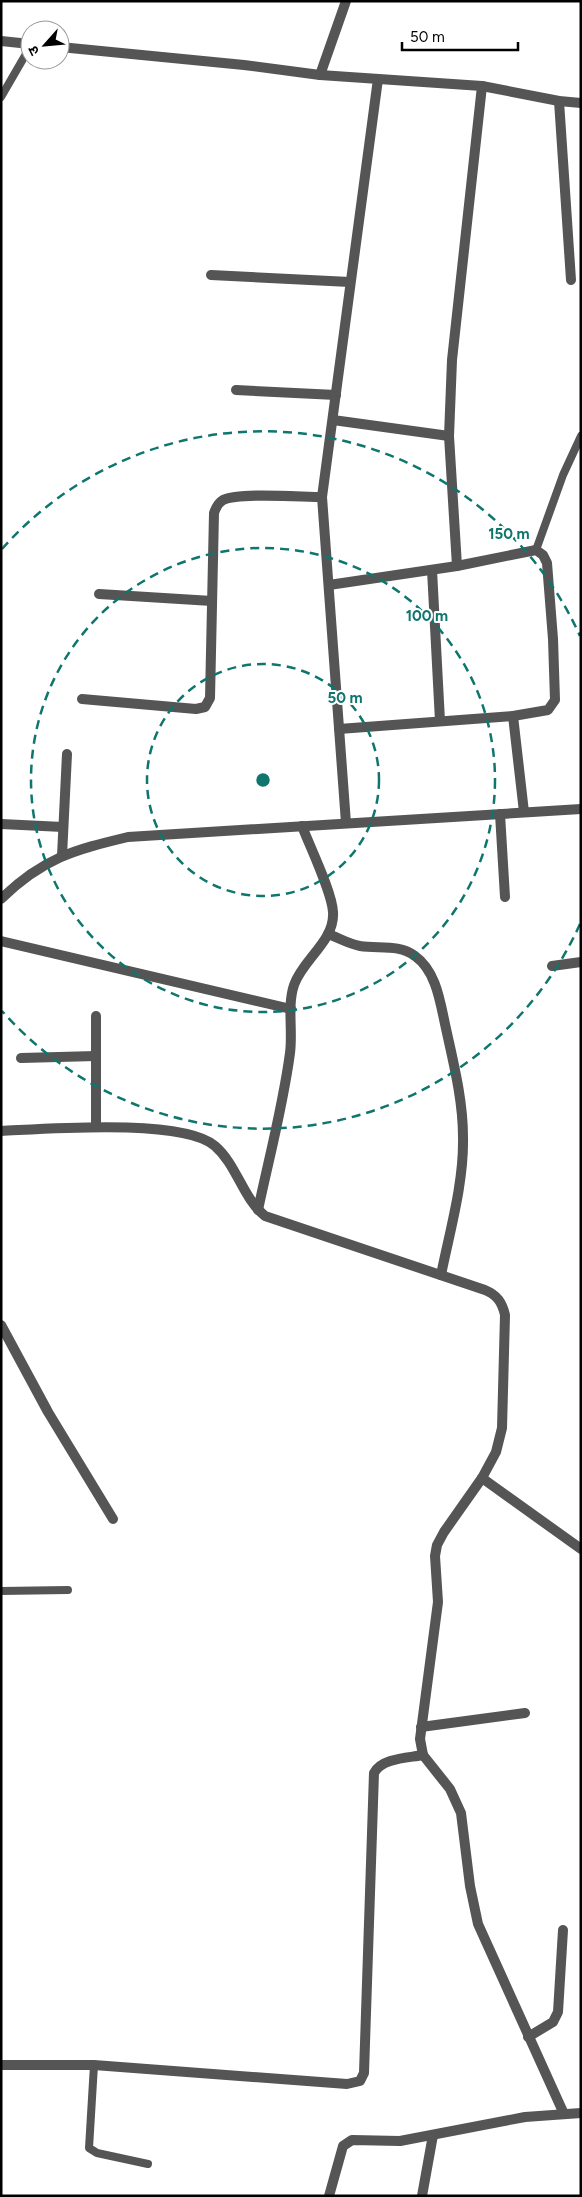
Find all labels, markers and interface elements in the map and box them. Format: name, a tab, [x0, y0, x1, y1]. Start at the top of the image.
north arrow	[20, 20, 70, 70]
scale bar	[402, 20, 518, 52]
text: 50 m	[410, 28, 445, 46]
text: उ	[24, 42, 43, 58]
text: 150 m	[488, 525, 530, 543]
text: 100 m	[406, 607, 448, 625]
text: 50 m	[327, 689, 363, 707]
centre of rings	[254, 771, 272, 789]

